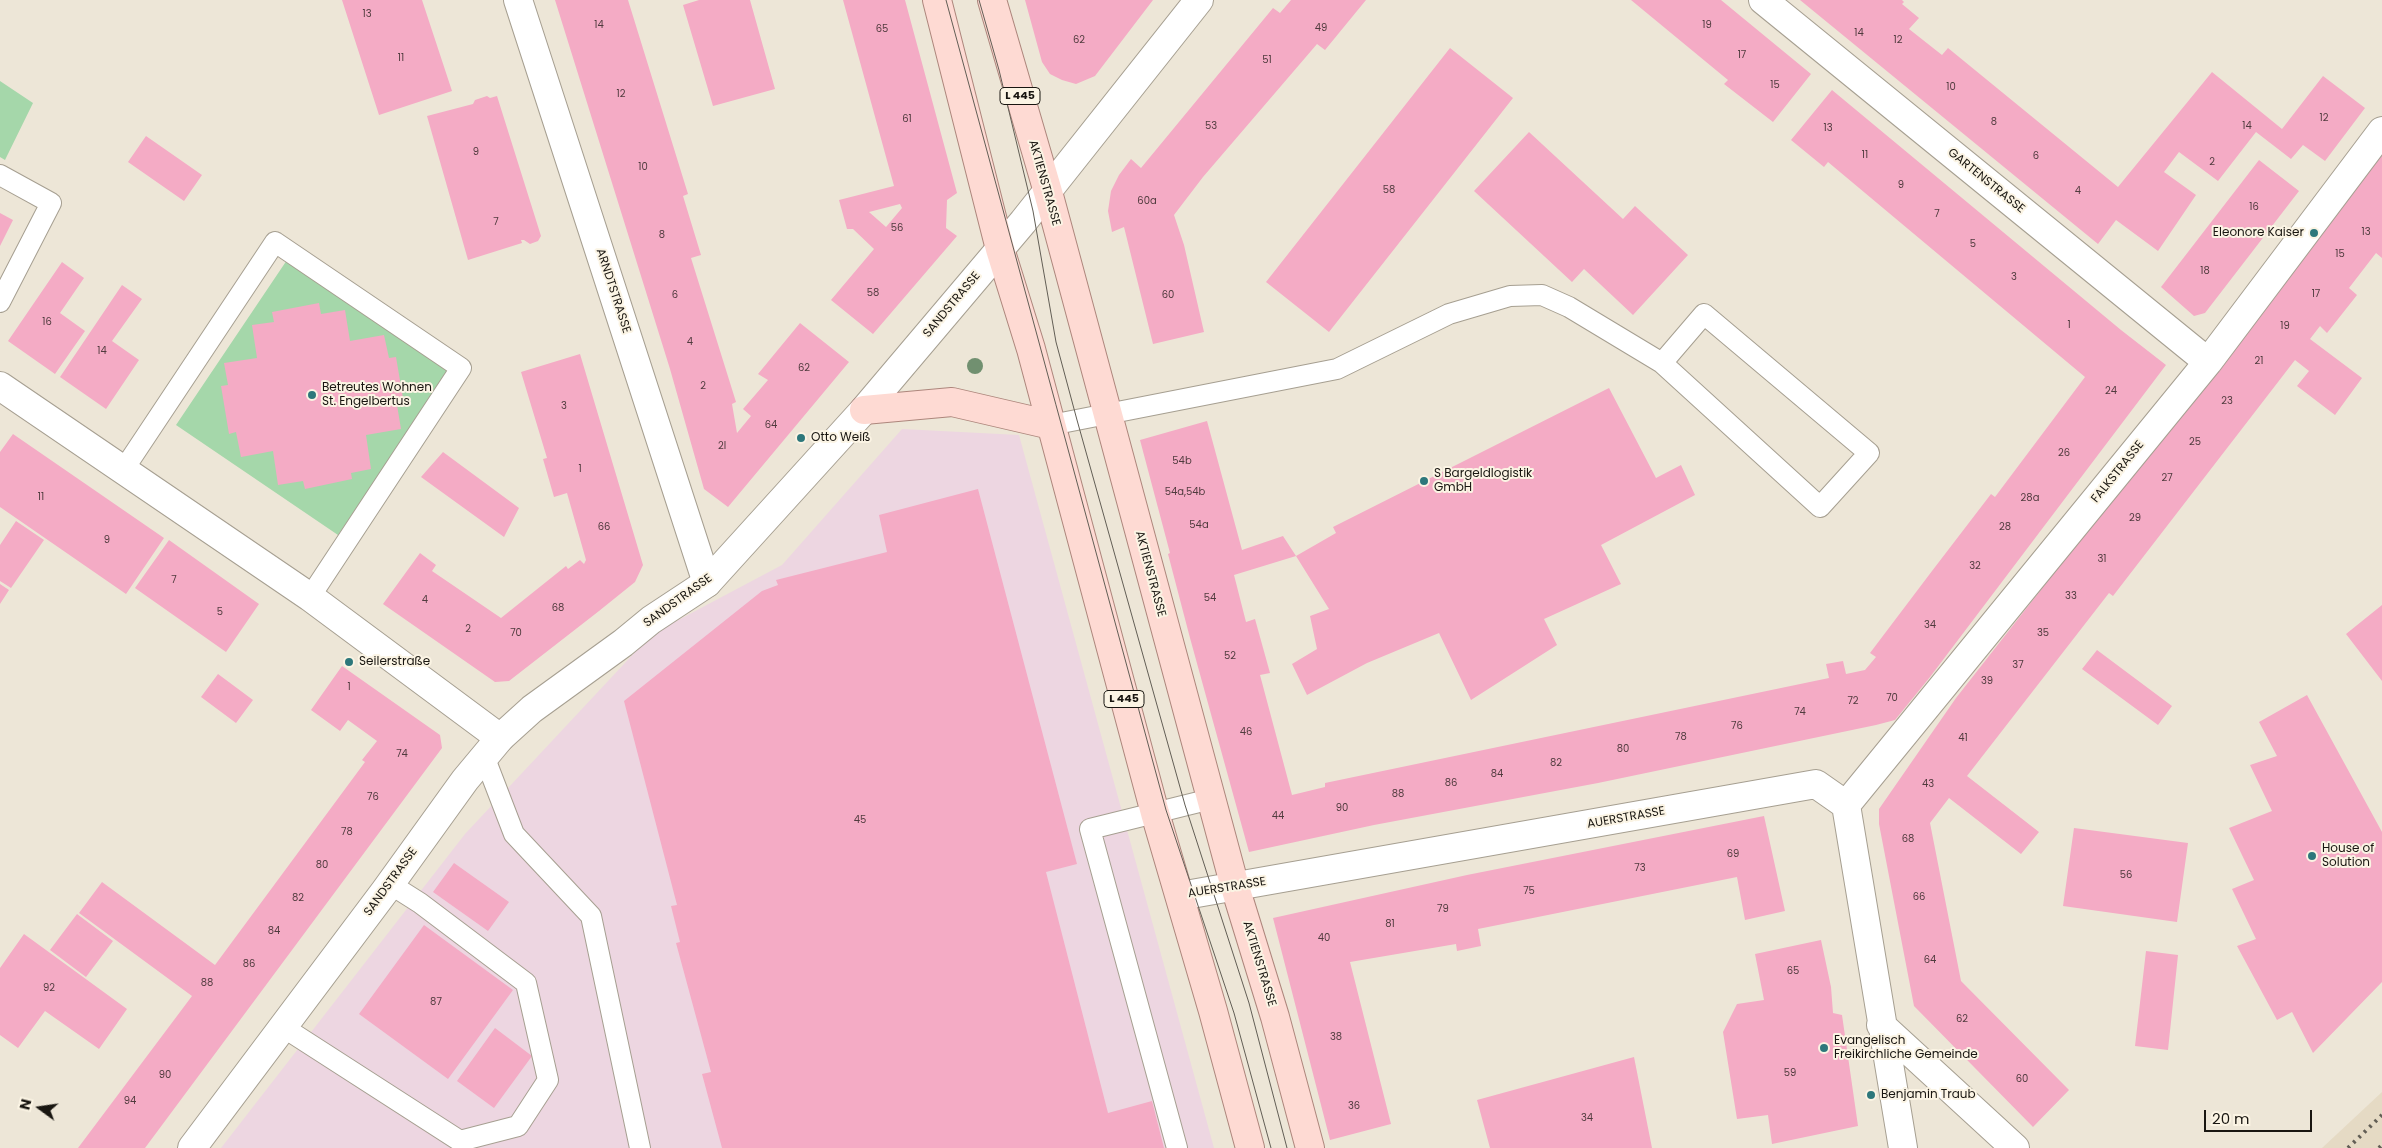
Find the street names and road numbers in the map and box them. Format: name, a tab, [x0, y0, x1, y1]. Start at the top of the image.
road number: L 445	[1000, 88, 1040, 104]
street label: AKTIENSTRASSE	[1025, 138, 1063, 228]
street label: GARTENSTRASSE	[1945, 146, 2027, 216]
street label: ARNDTSTRASSE	[593, 247, 633, 335]
street label: SANDSTRASSE	[920, 269, 984, 341]
street label: FALKSTRASSE	[2089, 438, 2147, 506]
street label: AKTIENSTRASSE	[1132, 529, 1168, 619]
street label: SANDSTRASSE	[641, 571, 715, 631]
road number: L 445	[1104, 691, 1144, 708]
street label: AUERSTRASSE	[1586, 804, 1666, 832]
street label: SANDSTRASSE	[361, 845, 421, 919]
street label: AUERSTRASSE	[1187, 875, 1267, 901]
street label: AKTIENSTRASSE	[1239, 920, 1279, 1008]

